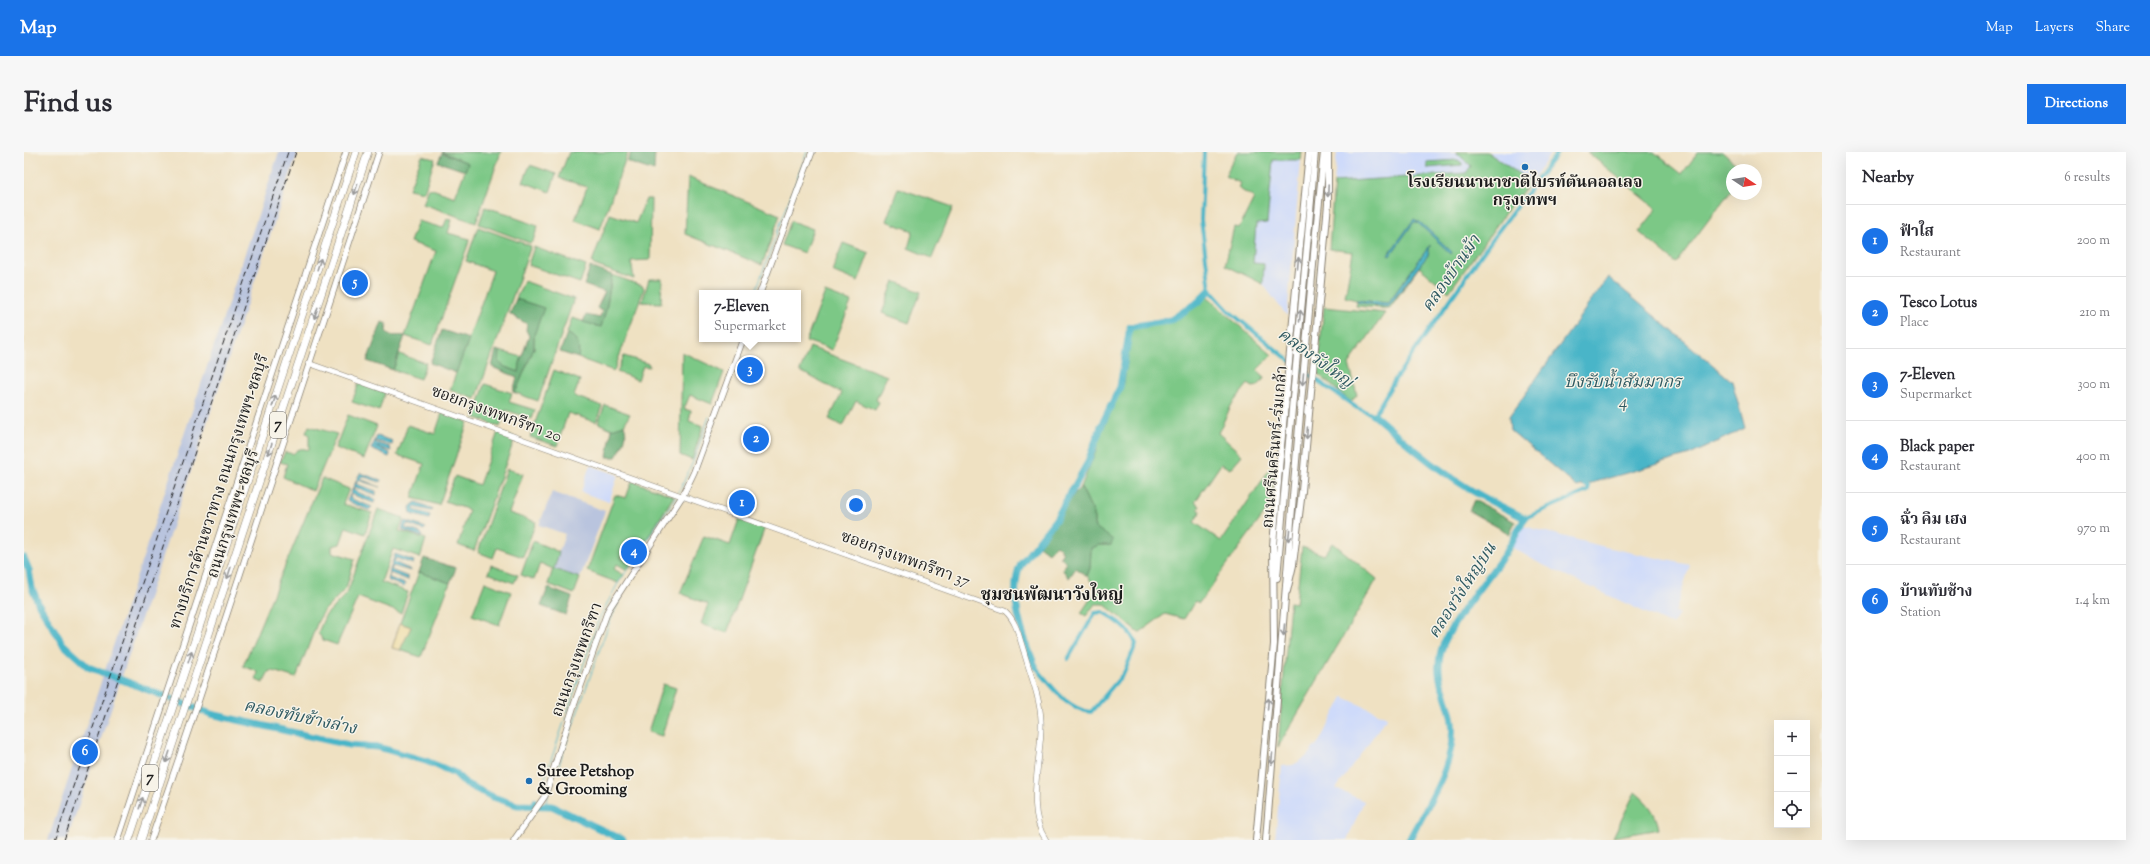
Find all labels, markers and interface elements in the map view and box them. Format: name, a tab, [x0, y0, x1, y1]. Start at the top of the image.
text: Map	[20, 15, 57, 42]
text: Map	[1986, 18, 2013, 38]
text: Layers	[2035, 18, 2073, 38]
text: Share	[2095, 18, 2130, 38]
text: Find us	[24, 84, 112, 124]
button: Directions	[2027, 84, 2126, 124]
marker: โรงเรียนนานาชาติไบรท์ตันคอลเลจ กรุงเทพฯ	[1520, 162, 1530, 172]
north arrow	[1726, 164, 1762, 200]
text: Nearby	[1862, 166, 1914, 190]
text: 6 results	[2064, 169, 2110, 187]
place label: โรงเรียนนานาชาติไบรท์ตันคอลเลจ กรุงเทพฯ	[1407, 171, 1642, 213]
one-way arrow	[352, 182, 359, 195]
one-way arrow	[1324, 184, 1332, 197]
text: ฟ้าใส	[1900, 222, 1934, 243]
water label: คลองบ้านม้า	[1417, 230, 1488, 317]
text: 1	[1873, 232, 1877, 250]
text: 200 m	[2077, 232, 2110, 250]
text: Restaurant	[1900, 244, 1961, 262]
one-way arrow	[1294, 257, 1301, 270]
one-way arrow	[316, 258, 323, 271]
pin: 5	[342, 268, 368, 298]
popup	[699, 290, 801, 342]
text: Tesco Lotus	[1900, 293, 1977, 314]
text: 7-Eleven	[714, 297, 769, 318]
text: 2	[1872, 304, 1878, 322]
text: 210 m	[2079, 304, 2110, 322]
one-way arrow	[311, 306, 319, 318]
one-way arrow	[1297, 310, 1304, 323]
text: Place	[1900, 314, 1929, 332]
text: Supermarket	[714, 318, 786, 336]
water label: คลองวังใหญ่	[1272, 322, 1361, 396]
street label: ทางบริการด้านขวาทาง ถนนกรุงเทพฯ-ชลบุรี	[166, 352, 274, 632]
pin: 3	[737, 355, 763, 385]
street label: ถนนศรีนครินทร์-ร่มเกล้า	[1257, 365, 1295, 529]
text: 7-Eleven	[1900, 365, 1955, 386]
water label: บึงรับน้ำสัมมากร 4	[1565, 369, 1683, 415]
one-way arrow	[1300, 372, 1307, 385]
text: 3	[1872, 376, 1878, 394]
text: 300 m	[2078, 376, 2110, 394]
street label: ซอยกรุงเทพกรีฑา 20	[427, 381, 565, 449]
text: Supermarket	[1900, 386, 1972, 404]
one-way arrow	[271, 394, 278, 407]
road number: 7	[270, 412, 286, 438]
pin: 2	[743, 424, 769, 454]
one-way arrow	[1303, 426, 1310, 439]
text: Black paper	[1900, 437, 1974, 458]
one-way arrow	[266, 443, 273, 456]
street label: ถนนกรุงเทพฯ-ชลบุรี	[204, 447, 264, 581]
text: 4	[1872, 448, 1878, 466]
text: 400 m	[2076, 448, 2110, 466]
text: Restaurant	[1900, 458, 1961, 476]
pin: 1	[729, 488, 755, 518]
your location	[846, 495, 866, 515]
text: ฉั่ว คิม เฮง	[1900, 510, 1967, 531]
text: 5	[1873, 520, 1877, 538]
text: 970 m	[2077, 520, 2110, 538]
street label: ซอยกรุงเทพกรีฑา 37	[837, 526, 973, 594]
one-way arrow	[1286, 528, 1293, 541]
text: Restaurant	[1900, 532, 1961, 550]
pin: 4	[621, 537, 647, 567]
water label: คลองวังใหญ่บน	[1421, 537, 1503, 644]
one-way arrow	[225, 566, 233, 578]
district label: ชุมชนพัฒนาวังใหญ่	[981, 582, 1123, 608]
text: บ้านทับช้าง	[1900, 582, 1972, 603]
text: 6	[1872, 592, 1878, 610]
text: 1.4 km	[2075, 592, 2110, 610]
street label: ถนนกรุงเทพกรีฑา	[547, 599, 609, 721]
text: Station	[1900, 604, 1941, 622]
one-way arrow	[1280, 623, 1287, 636]
one-way arrow	[187, 651, 194, 664]
water label: คลองทับช้างล่าง	[241, 694, 360, 742]
one-way arrow	[1264, 697, 1272, 710]
map controls	[1774, 720, 1810, 828]
button: +	[1774, 720, 1810, 756]
pin: 6	[72, 737, 98, 767]
one-way arrow	[164, 751, 172, 763]
one-way arrow	[1269, 752, 1276, 765]
button: −	[1774, 756, 1810, 792]
place label: Suree Petshop & Grooming	[537, 761, 634, 802]
road number: 7	[142, 765, 158, 791]
marker: Suree Petshop & Grooming	[524, 776, 534, 786]
button: locate	[1774, 792, 1810, 828]
one-way arrow	[138, 797, 146, 809]

